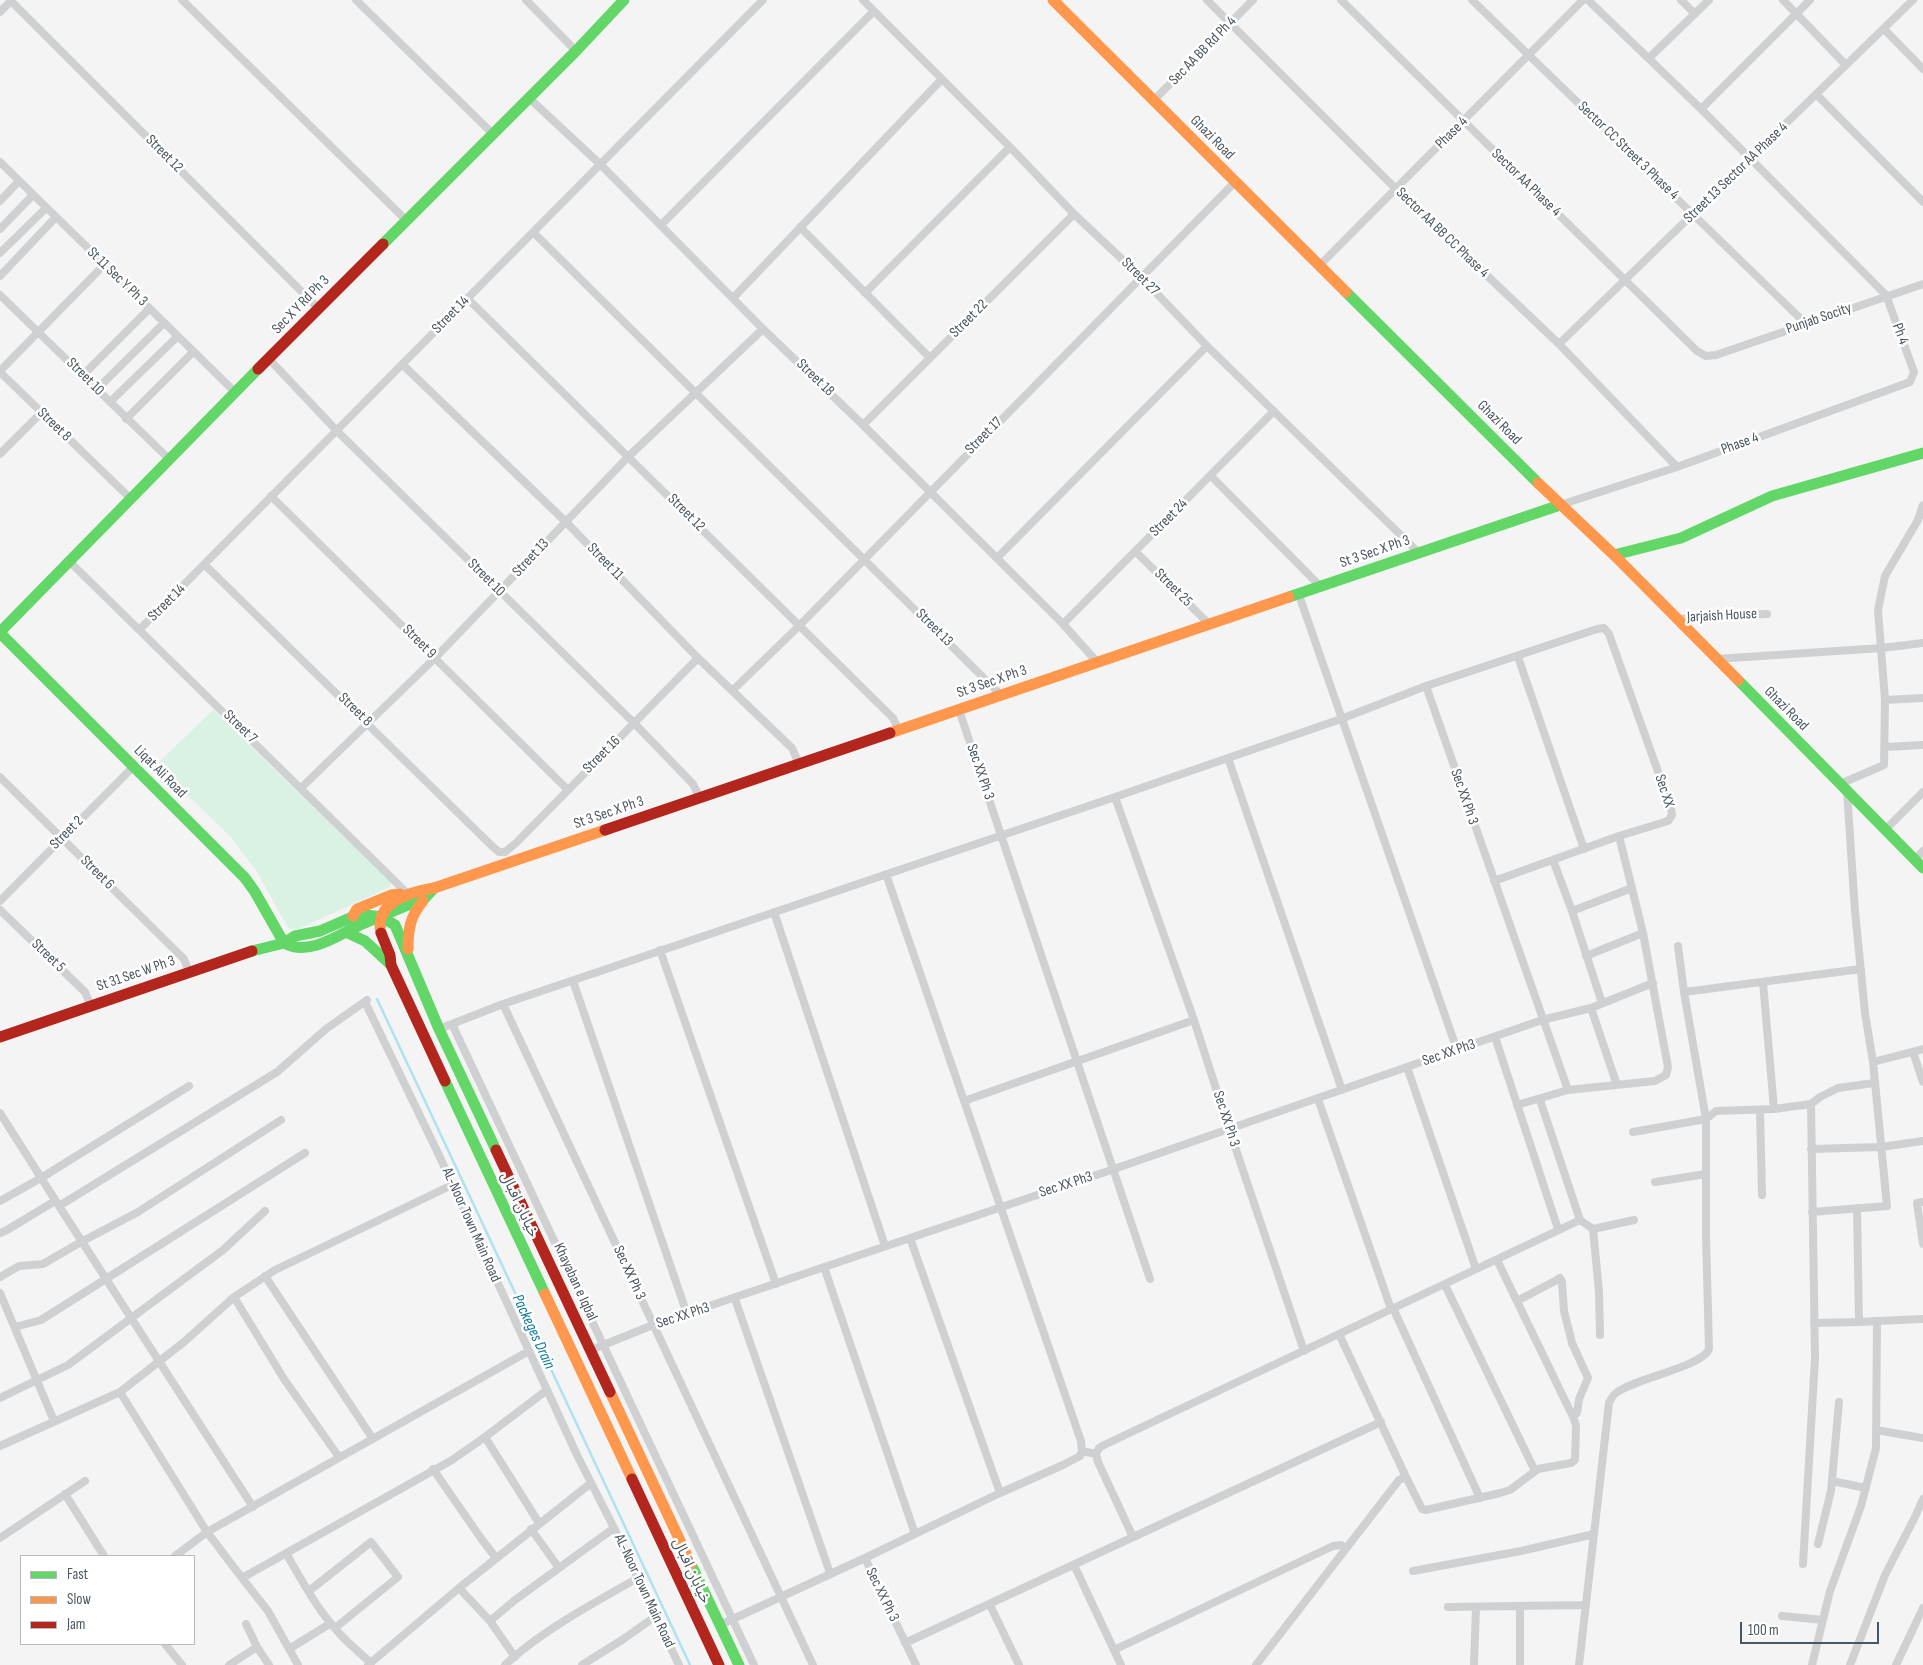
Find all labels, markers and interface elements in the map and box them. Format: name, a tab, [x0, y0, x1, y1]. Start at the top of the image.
street label: Sec AA BB Rd Ph 4	[1166, 13, 1240, 89]
street label: Sector CC Street 3 Phase 4	[1574, 98, 1682, 204]
street label: Ghazi Road	[1186, 112, 1238, 164]
street label: Phase 4	[1432, 113, 1472, 153]
street label: Street 13 Sector AA Phase 4	[1680, 119, 1792, 227]
street label: Street 12	[142, 132, 186, 176]
street label: Sector AA Phase 4	[1487, 145, 1565, 221]
street label: Sector AA BB CC Phase 4	[1392, 184, 1492, 282]
street label: St 11 Sec Y Ph 3	[83, 244, 151, 310]
street label: Street 27	[1117, 254, 1163, 300]
street label: Sec X Y Rd Ph 3	[268, 272, 334, 338]
street label: Street 14	[429, 292, 473, 338]
street label: Street 22	[946, 296, 992, 342]
street label: Punjab Socity	[1784, 299, 1854, 339]
street label: Ph 4	[1888, 321, 1912, 347]
street label: Street 10	[62, 354, 108, 400]
street label: Street 18	[792, 356, 838, 400]
street label: Ghazi Road	[1473, 397, 1525, 449]
street label: Street 8	[33, 404, 75, 446]
street label: Street 17	[962, 414, 1006, 458]
street label: Phase 4	[1719, 429, 1761, 459]
street label: Street 12	[664, 491, 708, 535]
street label: Street 24	[1146, 495, 1192, 541]
street label: St 3 Sec X Ph 3	[1338, 532, 1412, 572]
street label: Street 13	[509, 535, 553, 581]
street label: Street 11	[583, 540, 627, 584]
street label: Street 10	[463, 555, 509, 601]
street label: Street 25	[1150, 565, 1196, 611]
street label: Street 14	[145, 581, 189, 625]
street label: Jarjaish House	[1687, 605, 1757, 627]
street label: Street 13	[912, 606, 956, 650]
street label: Street 9	[398, 621, 440, 663]
street label: St 3 Sec X Ph 3	[955, 662, 1029, 702]
street label: Ghazi Road	[1760, 683, 1812, 735]
street label: Street 8	[334, 689, 376, 731]
street label: Street 7	[219, 707, 261, 747]
street label: Street 16	[579, 732, 625, 778]
street label: Liqat Ali Road	[130, 742, 190, 802]
street label: Sec XX Ph 3	[962, 742, 998, 802]
street label: Sec XX Ph 3	[1446, 767, 1482, 827]
street label: Sec XX	[1650, 772, 1678, 810]
street label: St 3 Sec X Ph 3	[572, 793, 646, 833]
street label: Street 2	[46, 812, 88, 854]
street label: Street 6	[76, 852, 118, 894]
street label: Street 5	[27, 936, 69, 976]
street label: St 31 Sec W Ph 3	[94, 952, 178, 996]
street label: Sec XX Ph3	[1420, 1036, 1478, 1070]
street label: Sec XX Ph 3	[1209, 1089, 1243, 1149]
street label: AL-Noor Town Main Road	[438, 1165, 504, 1285]
street label: Sec XX Ph3	[1037, 1168, 1095, 1202]
street label: خیابان اقبال	[496, 1169, 542, 1241]
street label: Khayaban e Iqbal	[549, 1240, 601, 1324]
street label: Sec XX Ph 3	[609, 1243, 649, 1303]
water label: Packeges Drain	[507, 1292, 559, 1372]
street label: Sec XX Ph3	[654, 1299, 712, 1333]
street label: AL-Noor Town Main Road	[610, 1531, 678, 1651]
street label: خیابان اقبال	[668, 1535, 714, 1607]
legend	[20, 1555, 195, 1645]
text: Fast	[67, 1565, 88, 1584]
street label: Sec XX Ph 3	[861, 1565, 903, 1625]
text: Slow	[67, 1590, 91, 1609]
scale bar	[1743, 1612, 1882, 1644]
text: Jam	[67, 1615, 85, 1634]
text: 100 m	[1748, 1621, 1779, 1640]

